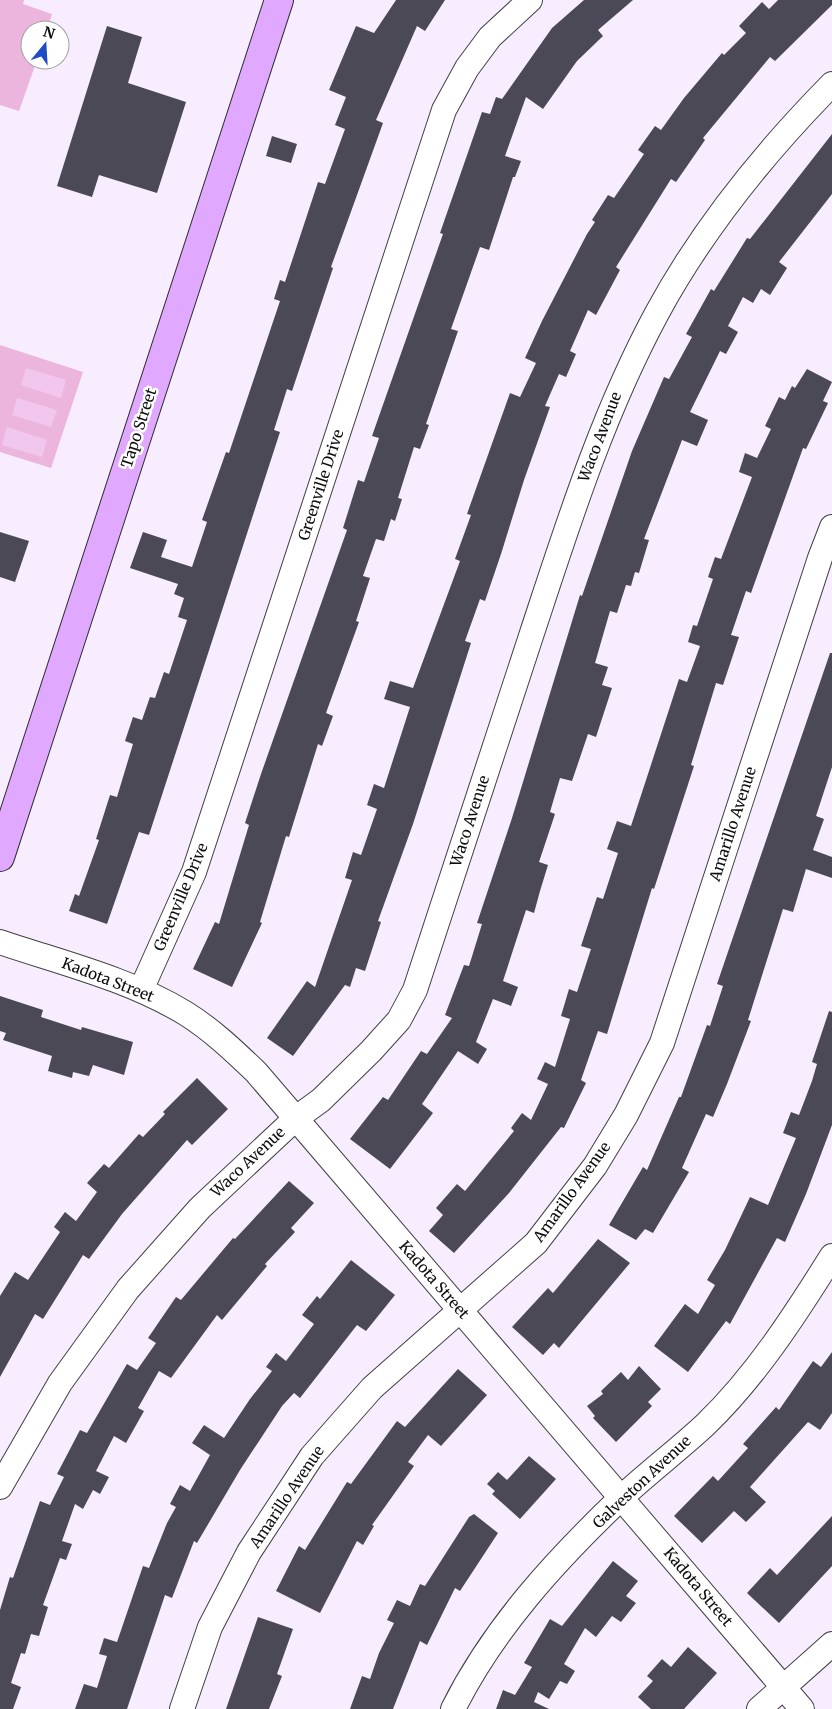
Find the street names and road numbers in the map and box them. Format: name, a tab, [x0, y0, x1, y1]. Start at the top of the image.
street label: Tapo Street	[117, 385, 160, 470]
street label: Waco Avenue	[573, 389, 625, 485]
street label: Greenville Drive	[294, 427, 347, 543]
street label: Amarillo Avenue	[705, 764, 760, 884]
street label: Waco Avenue	[446, 773, 493, 870]
street label: Greenville Drive	[149, 840, 212, 954]
street label: Kadota Street	[59, 953, 157, 1006]
street label: Waco Avenue	[206, 1122, 289, 1202]
street label: Amarillo Avenue	[528, 1138, 614, 1246]
street label: Kadota Street	[395, 1237, 474, 1323]
street label: Galveston Avenue	[589, 1431, 695, 1532]
street label: Amarillo Avenue	[245, 1442, 328, 1552]
street label: Kadota Street	[660, 1543, 737, 1630]

